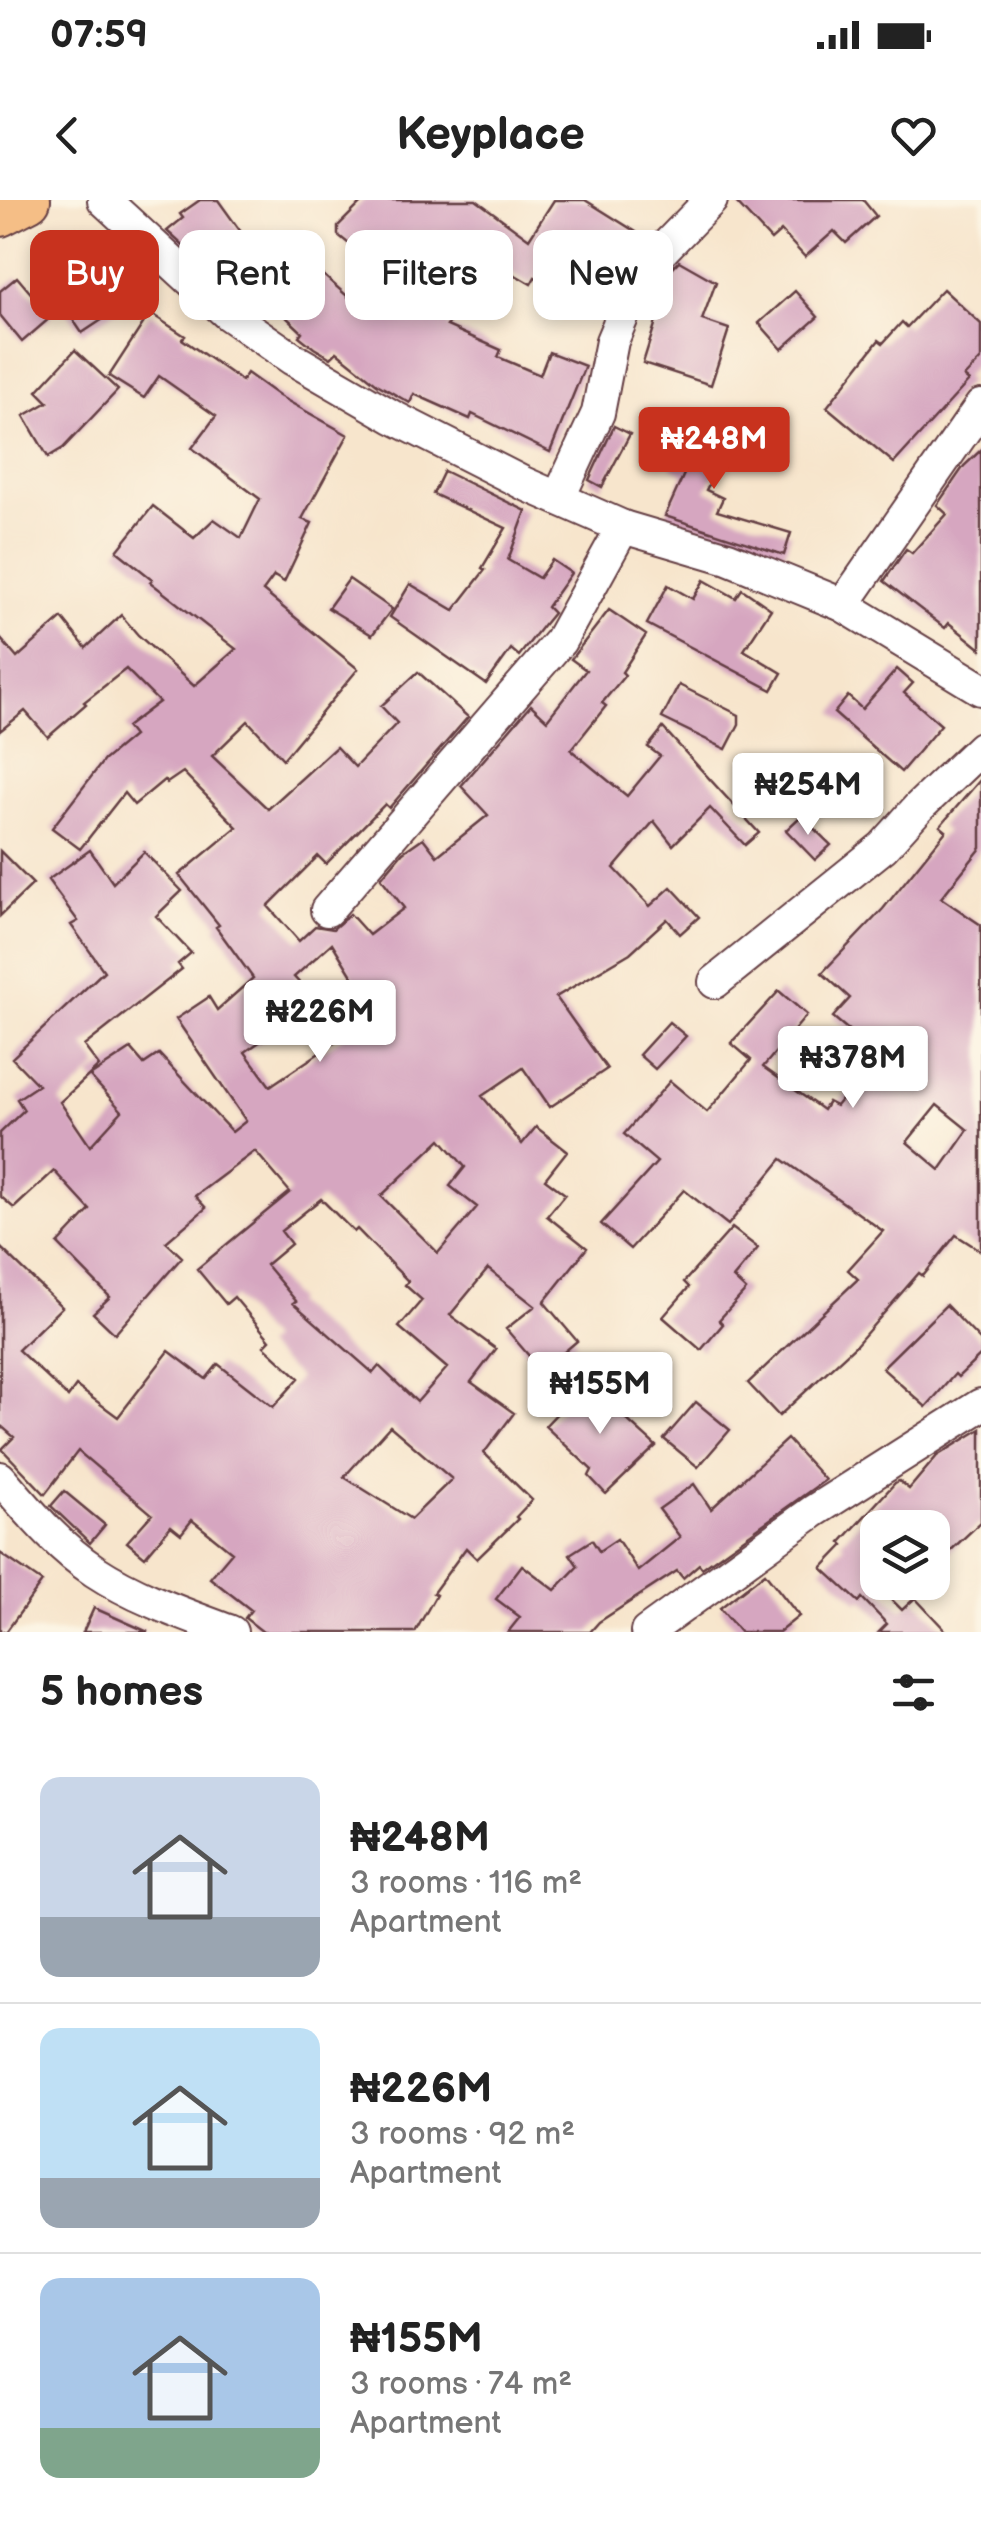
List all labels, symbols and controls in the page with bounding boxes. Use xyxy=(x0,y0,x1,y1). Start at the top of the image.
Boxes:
text: 07:59 xyxy=(50,13,148,58)
icon: back xyxy=(40,108,95,163)
text: Keyplace xyxy=(396,108,585,163)
icon: heart xyxy=(886,108,941,163)
chip: Buy xyxy=(30,230,159,320)
chip: Rent xyxy=(179,230,325,320)
chip: Filters xyxy=(345,230,513,320)
chip: New xyxy=(533,230,673,320)
pin: ₦248M xyxy=(644,407,784,492)
text: ₦248M xyxy=(661,420,767,459)
pin: ₦254M xyxy=(738,753,878,838)
text: ₦254M xyxy=(754,766,862,805)
pin: ₦226M xyxy=(250,980,390,1065)
text: ₦226M xyxy=(266,993,374,1032)
pin: ₦378M xyxy=(783,1026,923,1111)
text: ₦378M xyxy=(800,1039,906,1078)
pin: ₦155M xyxy=(530,1352,670,1437)
text: ₦155M xyxy=(549,1365,651,1404)
map controls xyxy=(860,1510,950,1600)
button: layers xyxy=(860,1510,950,1600)
icon: filters xyxy=(886,1665,941,1720)
text: 5 homes xyxy=(40,1667,203,1718)
text: ₦248M xyxy=(350,1813,490,1864)
icon: home xyxy=(120,1817,240,1937)
text: 3 rooms · 116 m² xyxy=(350,1864,582,1903)
text: Apartment xyxy=(350,1903,501,1942)
text: ₦226M xyxy=(350,2064,492,2115)
icon: home xyxy=(120,2068,240,2188)
text: 3 rooms · 92 m² xyxy=(350,2115,575,2154)
text: Apartment xyxy=(350,2154,501,2193)
text: ₦155M xyxy=(350,2314,483,2365)
icon: home xyxy=(120,2318,240,2438)
text: 3 rooms · 74 m² xyxy=(350,2365,572,2404)
text: Apartment xyxy=(350,2404,501,2443)

